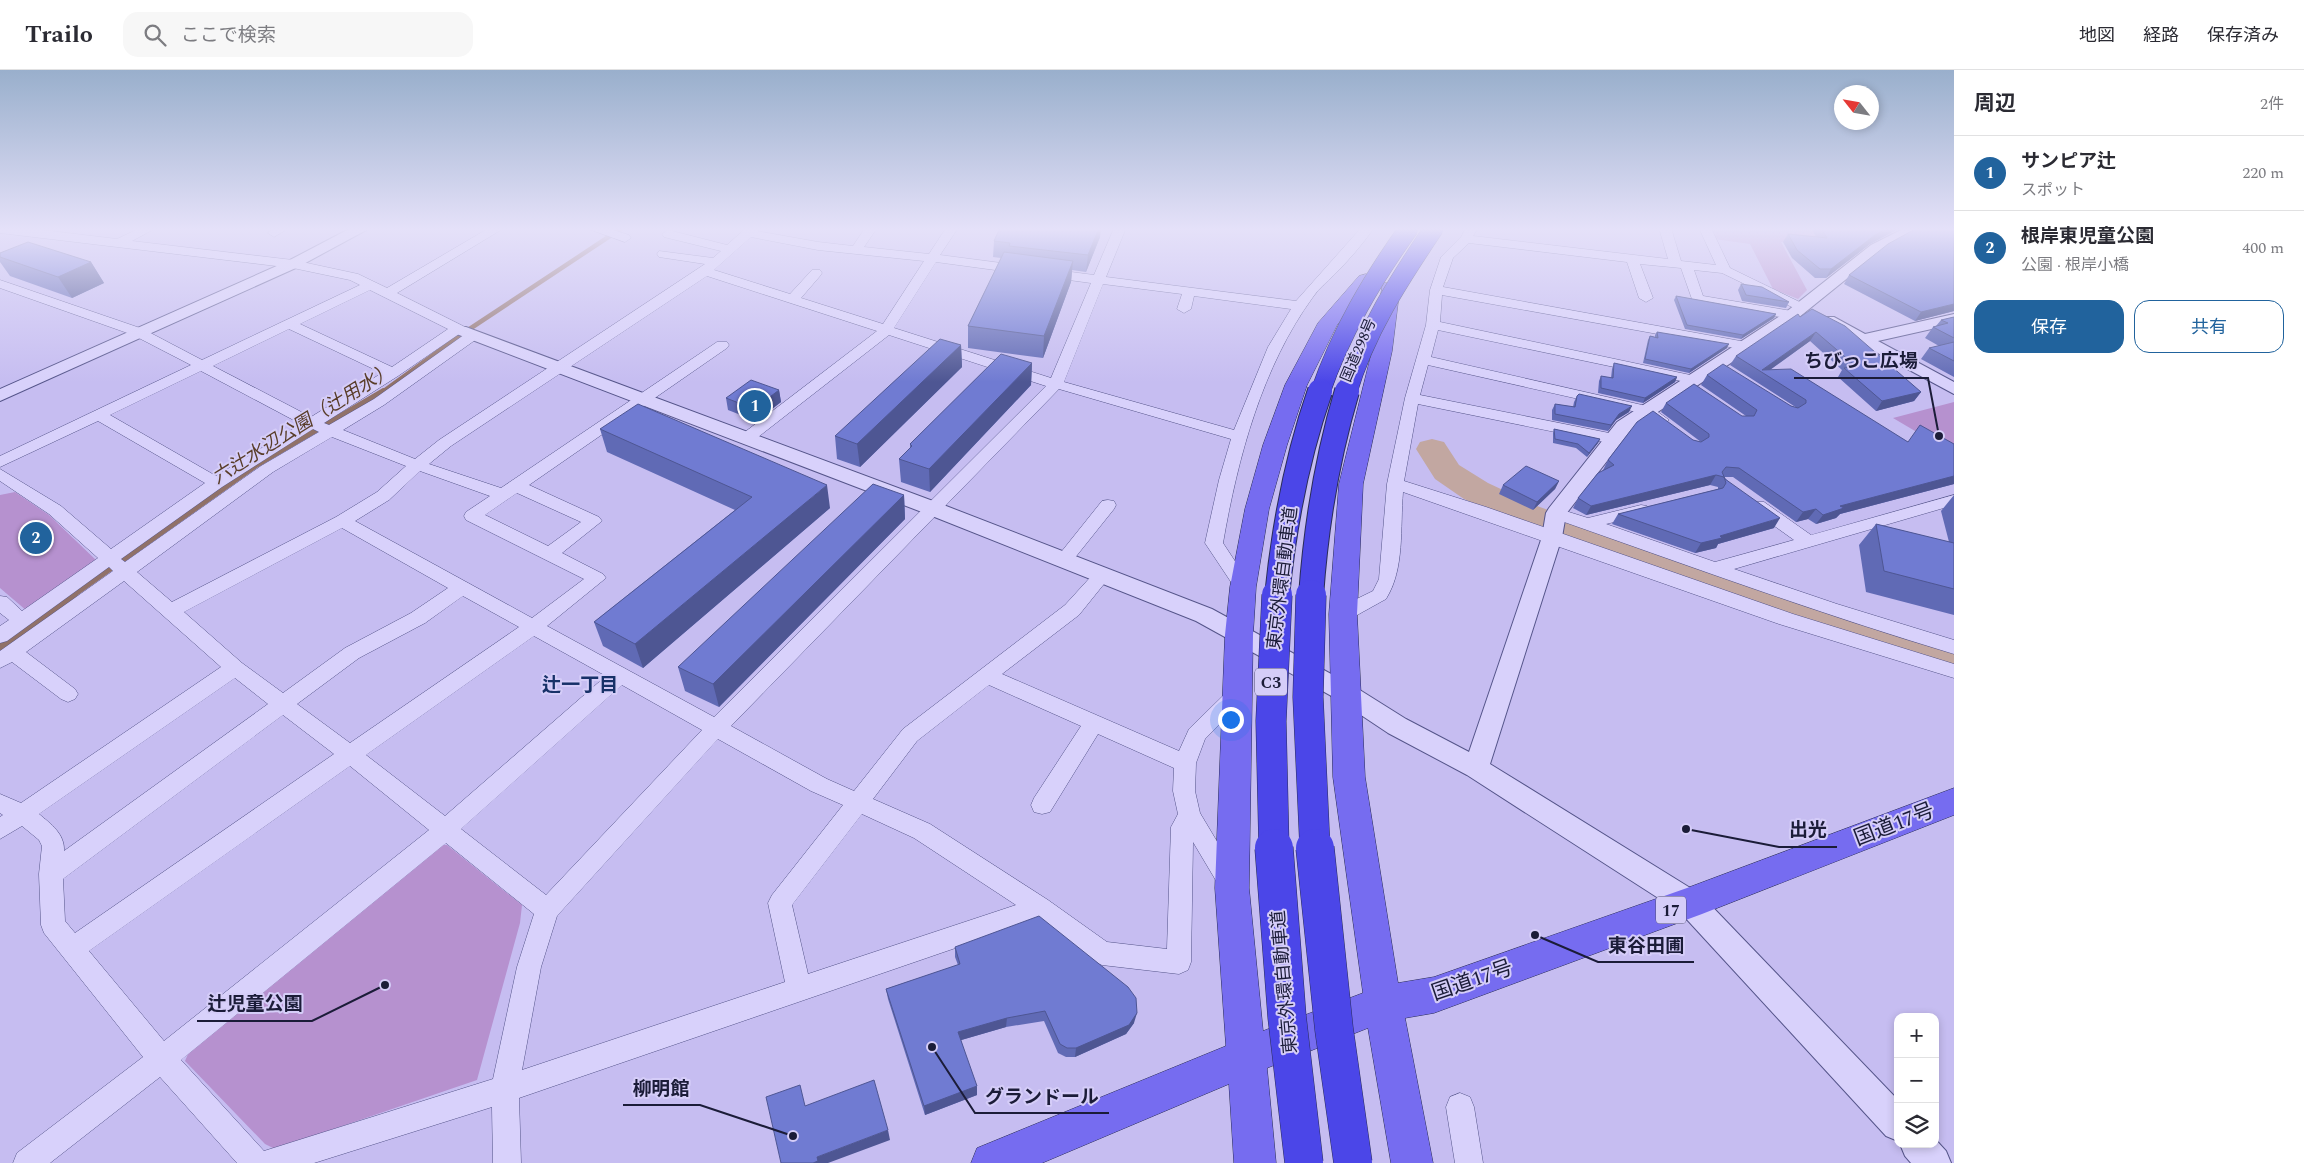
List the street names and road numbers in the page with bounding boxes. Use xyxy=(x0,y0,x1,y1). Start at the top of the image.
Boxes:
street label: 国道298号 xyxy=(1335,315,1382,386)
street label: 東京外環自動車道 xyxy=(1260,505,1305,651)
road number: C3 xyxy=(1255,668,1287,696)
street label: 国道17号 xyxy=(1849,795,1939,855)
road number: 17 xyxy=(1656,896,1686,924)
street label: 東京外環自動車道 xyxy=(1265,909,1304,1055)
street label: 国道17号 xyxy=(1427,952,1517,1010)

